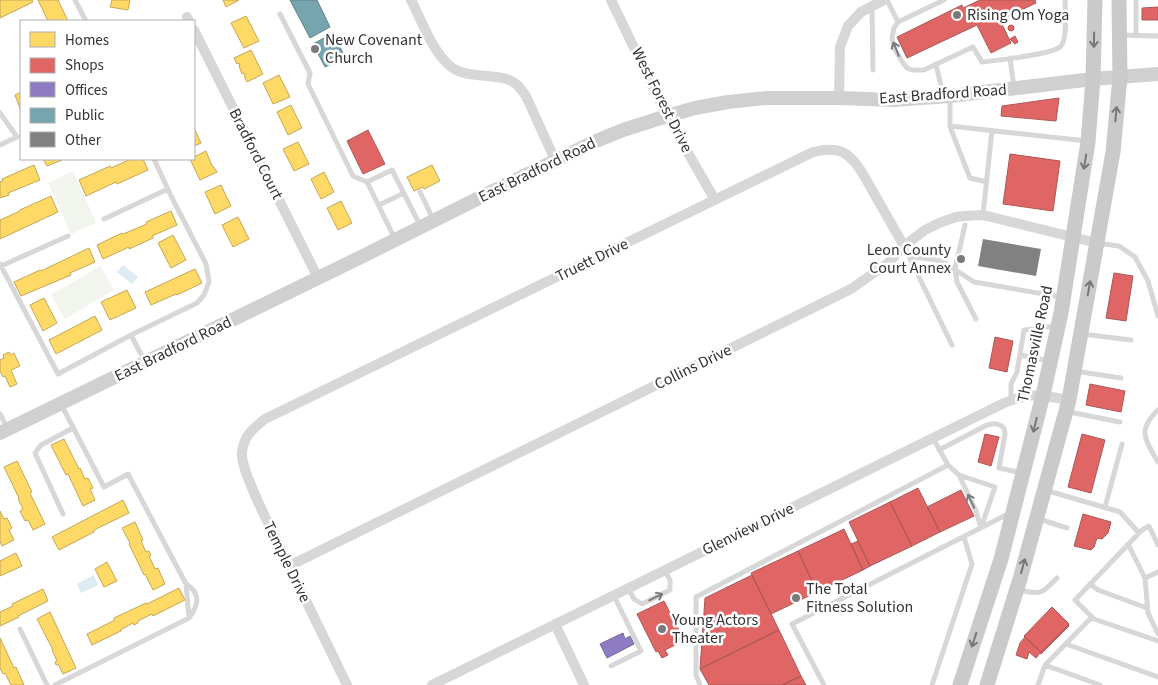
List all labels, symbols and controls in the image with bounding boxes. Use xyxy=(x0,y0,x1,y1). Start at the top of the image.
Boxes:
place label: Rising Om Yoga xyxy=(967,4,1069,26)
marker: Rising Om Yoga xyxy=(951,9,963,21)
legend xyxy=(20,20,195,160)
place label: New Covenant Church xyxy=(325,29,423,69)
text: Homes xyxy=(65,30,109,51)
one-way arrow xyxy=(1089,31,1099,47)
one-way arrow xyxy=(890,42,900,57)
marker: New Covenant Church xyxy=(309,43,321,55)
street label: West Forest Drive xyxy=(626,44,698,156)
text: Shops xyxy=(65,55,104,76)
street label: East Bradford Road xyxy=(878,79,1008,109)
text: Offices xyxy=(65,80,108,101)
text: Public xyxy=(65,105,104,126)
street label: Bradford Court xyxy=(224,105,289,204)
one-way arrow xyxy=(1112,106,1121,122)
text: Other xyxy=(65,130,102,151)
street label: East Bradford Road xyxy=(475,132,599,208)
one-way arrow xyxy=(1080,154,1090,170)
street label: Truett Drive xyxy=(552,233,632,287)
place label: Leon County Court Annex xyxy=(867,239,952,279)
marker: Leon County Court Annex xyxy=(955,253,967,265)
one-way arrow xyxy=(1084,280,1094,296)
street label: Thomasville Road xyxy=(1012,283,1058,405)
street label: East Bradford Road xyxy=(111,311,235,387)
street label: Collins Drive xyxy=(651,339,735,395)
one-way arrow xyxy=(1030,417,1039,433)
one-way arrow xyxy=(966,494,975,509)
street label: Glenview Drive xyxy=(698,497,798,561)
street label: Temple Drive xyxy=(258,518,316,606)
one-way arrow xyxy=(1019,559,1028,575)
place label: The Total Fitness Solution xyxy=(806,578,913,618)
one-way arrow xyxy=(648,592,663,601)
marker: The Total Fitness Solution xyxy=(790,592,802,604)
place label: Young Actors Theater xyxy=(671,609,759,649)
marker: Young Actors Theater xyxy=(656,623,668,635)
one-way arrow xyxy=(969,632,979,648)

